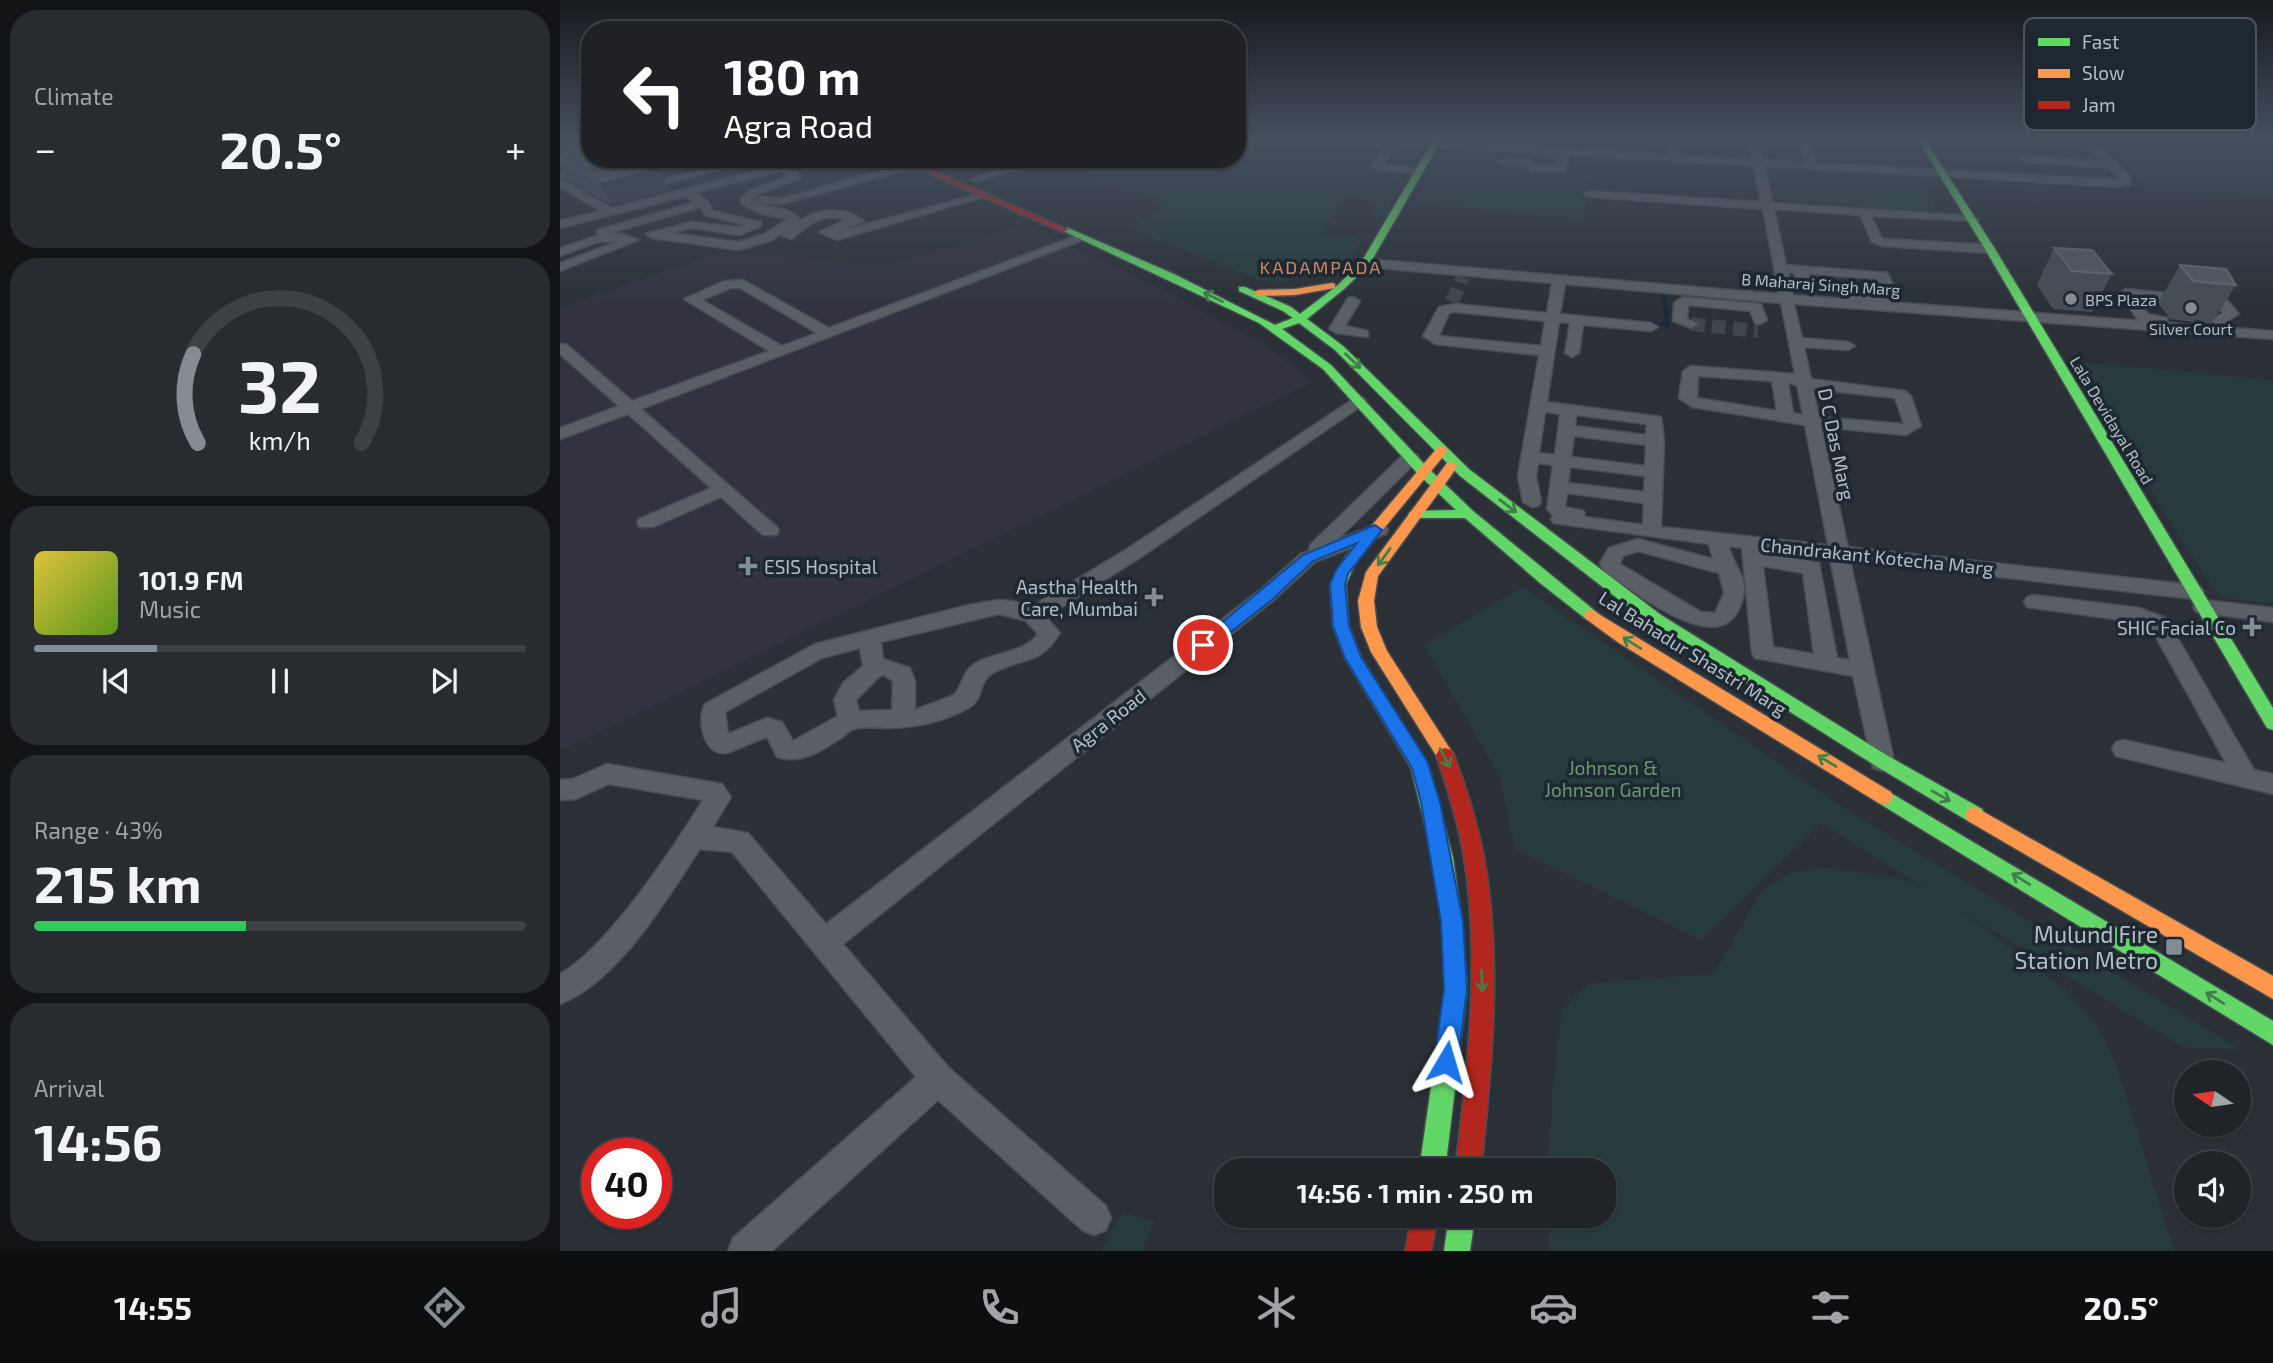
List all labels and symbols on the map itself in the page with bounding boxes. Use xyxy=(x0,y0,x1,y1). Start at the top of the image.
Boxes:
legend xyxy=(2024,18,2256,130)
text: Fast xyxy=(2082,30,2119,53)
text: Slow xyxy=(2082,61,2125,84)
text: Jam xyxy=(2082,93,2116,116)
district label: KADAMPADA xyxy=(1260,256,1382,278)
street label: B Maharaj Singh Marg xyxy=(1741,269,1901,300)
one-way arrow xyxy=(1203,289,1224,303)
place label: BPS Plaza xyxy=(2085,290,2157,309)
marker: BPS Plaza xyxy=(2063,291,2079,307)
marker: Silver Court xyxy=(2183,300,2199,316)
place label: Silver Court xyxy=(2149,319,2233,338)
one-way arrow xyxy=(1345,353,1362,370)
street label: Lala Devidayal Road xyxy=(2066,353,2158,487)
street label: D C Das Marg xyxy=(1814,386,1860,503)
one-way arrow xyxy=(1498,498,1517,513)
street label: Chandrakant Kotecha Marg xyxy=(1759,532,1995,580)
one-way arrow xyxy=(1377,547,1391,566)
place label: ESIS Hospital xyxy=(764,555,878,578)
marker: ESIS Hospital xyxy=(738,556,758,576)
place label: Aastha Health Care, Mumbai xyxy=(1016,575,1138,620)
street label: Lal Bahadur Shastri Marg xyxy=(1595,586,1792,721)
marker: Aastha Health Care, Mumbai xyxy=(1144,587,1164,607)
pin xyxy=(1173,615,1233,675)
place label: SHIC Facial Co xyxy=(2117,616,2236,639)
marker: SHIC Facial Co xyxy=(2242,617,2262,637)
one-way arrow xyxy=(1623,636,1642,651)
street label: Agra Road xyxy=(1066,684,1150,756)
one-way arrow xyxy=(1439,747,1452,768)
one-way arrow xyxy=(1817,753,1837,767)
park label: Johnson & Johnson Garden xyxy=(1545,756,1681,801)
one-way arrow xyxy=(1931,789,1951,803)
one-way arrow xyxy=(2012,872,2031,887)
place label: Mulund Fire Station Metro xyxy=(2015,920,2158,974)
marker: Mulund Fire Station Metro xyxy=(2164,937,2184,957)
one-way arrow xyxy=(1475,970,1488,993)
one-way arrow xyxy=(2205,991,2225,1005)
position arrow xyxy=(1409,1025,1483,1099)
north arrow xyxy=(2174,1060,2250,1138)
speed limit sign: 40 xyxy=(581,1138,672,1229)

